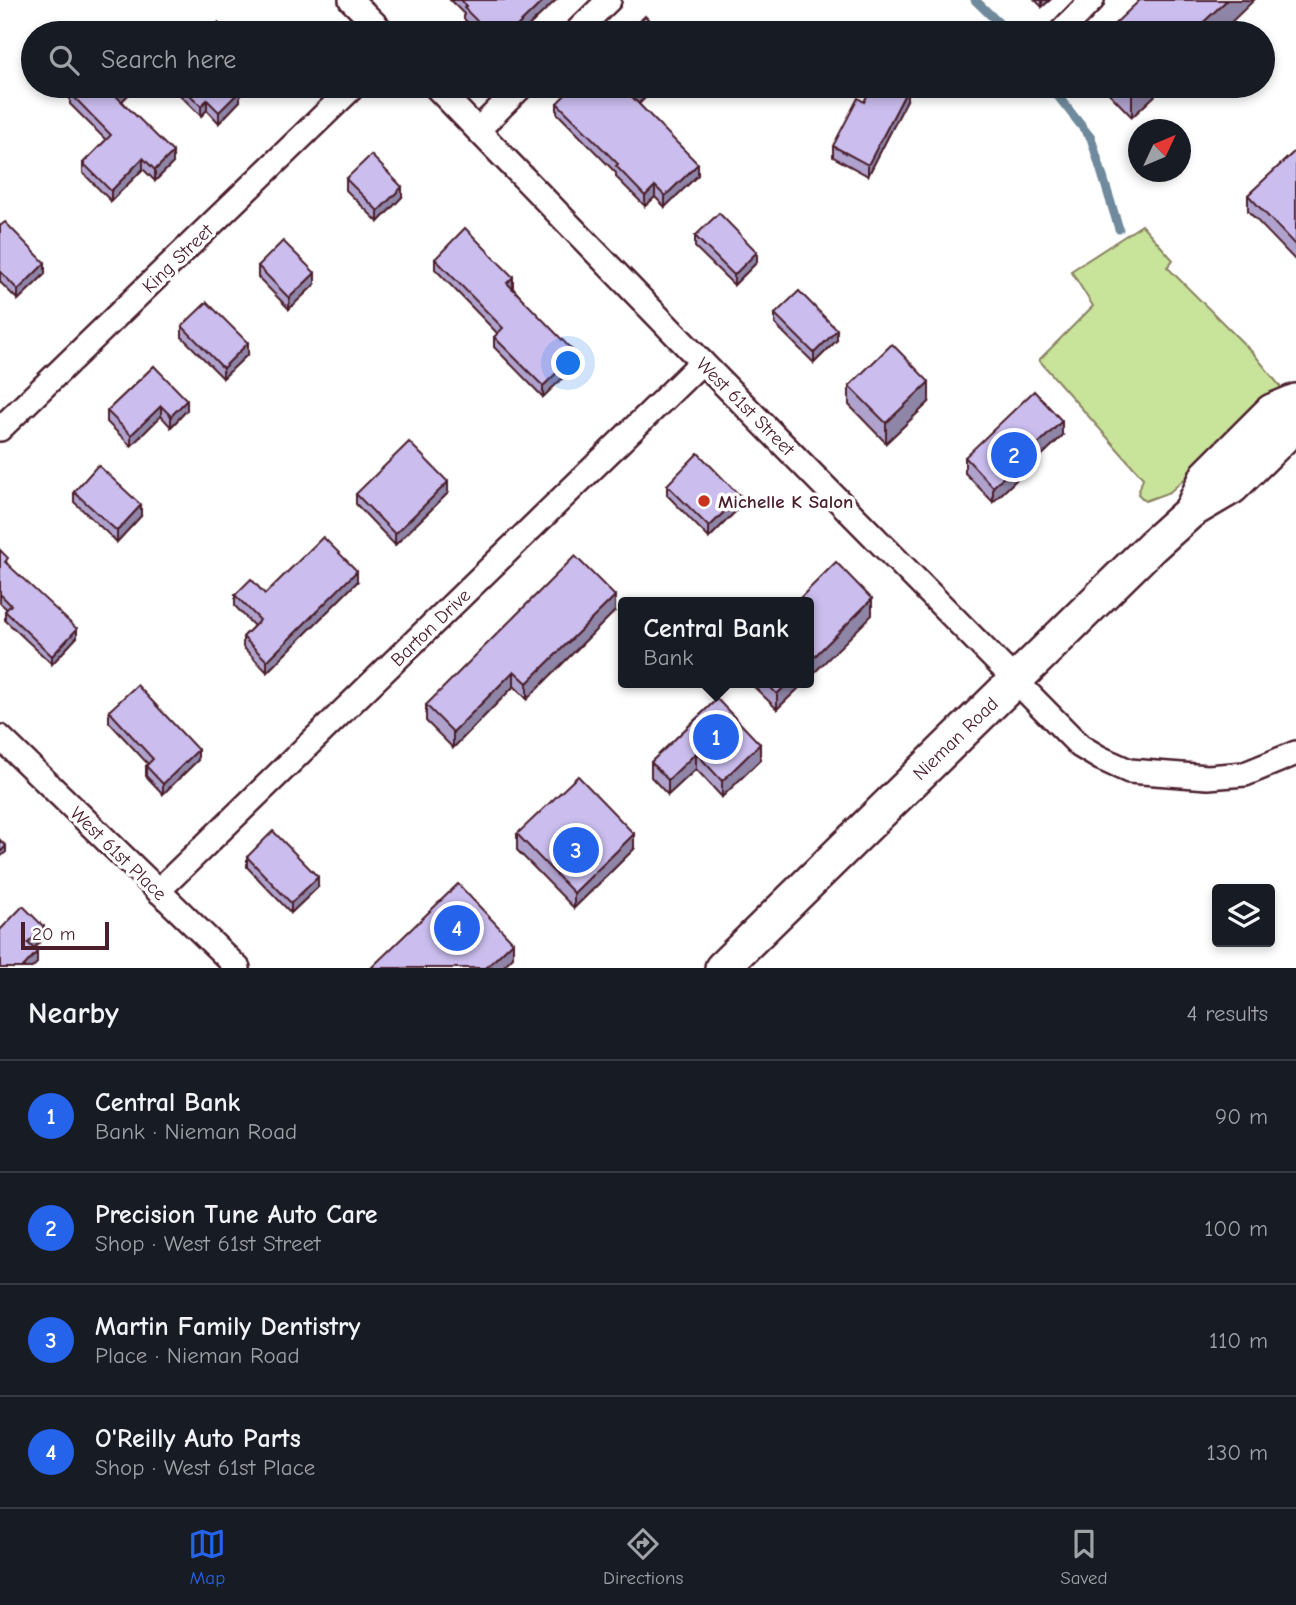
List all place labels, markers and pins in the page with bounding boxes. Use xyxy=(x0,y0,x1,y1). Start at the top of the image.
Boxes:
pin: 2 xyxy=(991,429,1037,481)
place label: Michelle K Salon xyxy=(718,491,853,513)
marker: Michelle K Salon xyxy=(696,493,712,509)
pin: 1 xyxy=(693,711,739,763)
pin: 3 xyxy=(553,824,599,876)
pin: 4 xyxy=(434,902,480,954)

